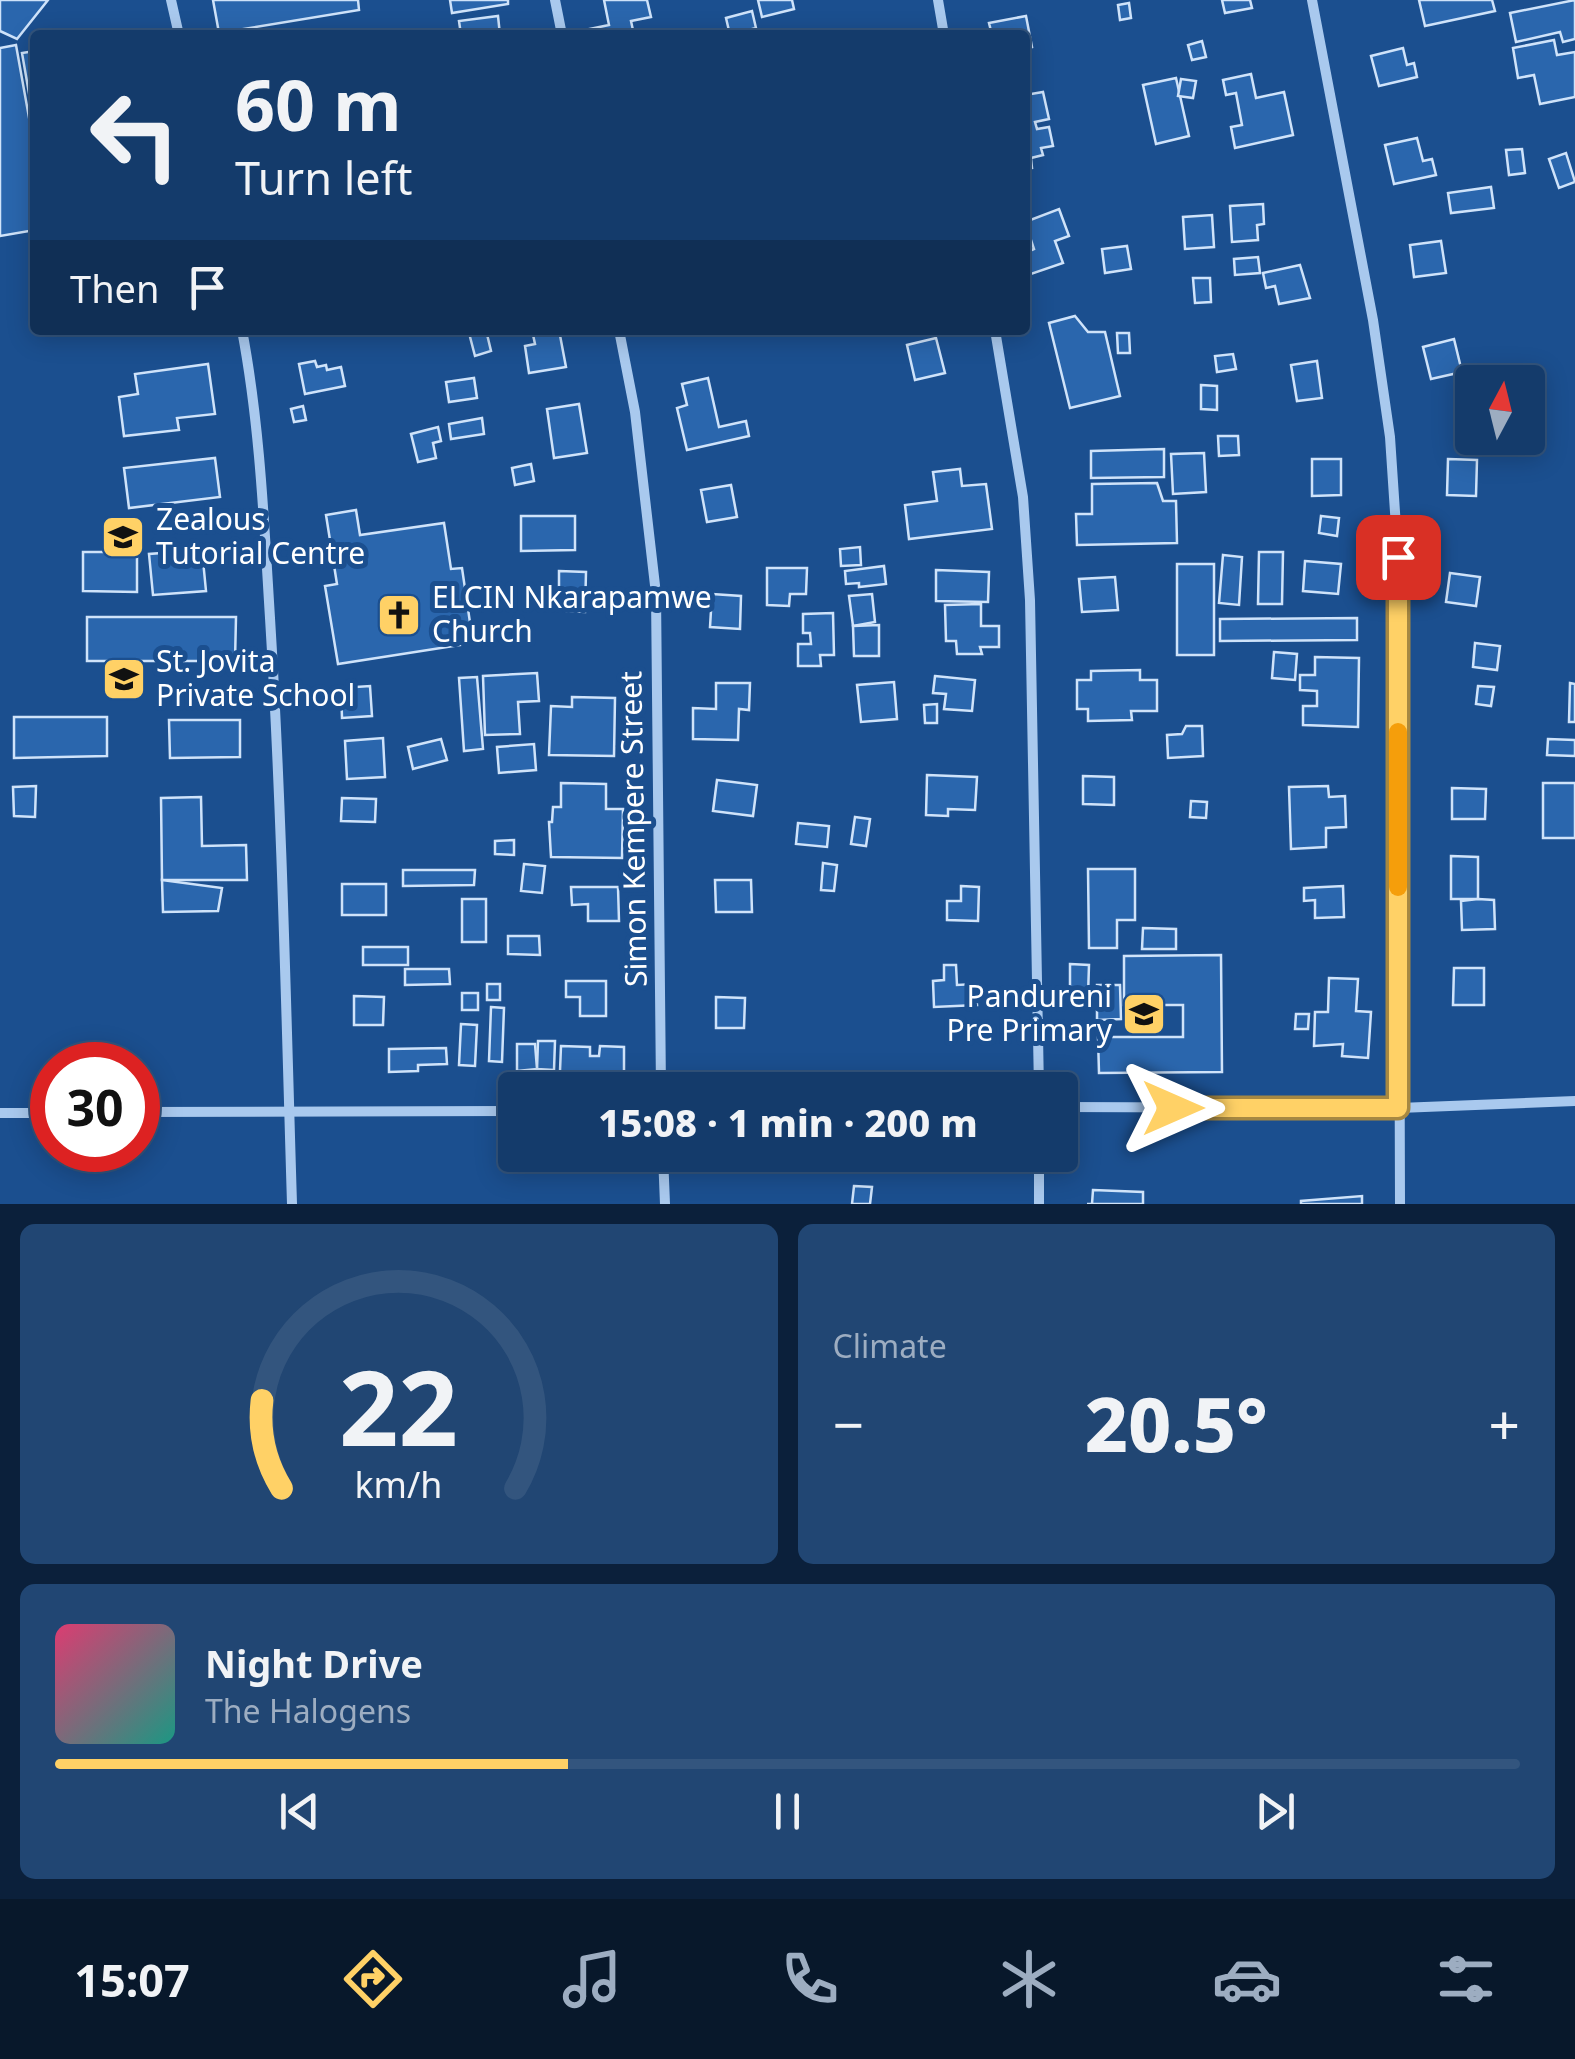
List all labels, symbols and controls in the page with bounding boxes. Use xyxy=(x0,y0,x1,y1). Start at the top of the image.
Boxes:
text: 60 m xyxy=(235,56,402,152)
icon: left xyxy=(70,70,200,200)
text: Turn left xyxy=(235,147,412,208)
icon: arrive xyxy=(180,260,235,315)
text: Then xyxy=(70,262,160,314)
north arrow xyxy=(1455,365,1545,455)
map controls xyxy=(1455,365,1545,455)
place label: Zealous Tutorial Centre xyxy=(156,498,365,573)
school or university icon: Zealous Tutorial Centre xyxy=(100,514,146,560)
pin xyxy=(1356,515,1441,600)
icon: arrive xyxy=(1371,530,1426,585)
place label: ELCIN Nkarapamwe Church xyxy=(432,576,712,651)
church icon: ELCIN Nkarapamwe Church xyxy=(376,592,422,638)
place label: St. Jovita Private School xyxy=(156,640,355,715)
school or university icon: St. Jovita Private School xyxy=(101,656,147,702)
street label: Simon Kempere Street xyxy=(609,671,656,987)
place label: Pandureni Pre Primary xyxy=(946,975,1113,1050)
school or university icon: Pandureni Pre Primary xyxy=(1121,991,1167,1037)
speed limit sign: 30 xyxy=(30,1042,160,1172)
position arrow xyxy=(1121,1056,1225,1160)
text: 15:08 · 1 min · 200 m xyxy=(598,1096,978,1148)
text: Climate xyxy=(833,1324,947,1367)
text: 22 xyxy=(339,1335,458,1476)
text: 20.5° xyxy=(1085,1372,1268,1474)
text: − xyxy=(833,1386,864,1461)
text: + xyxy=(1489,1386,1520,1461)
text: km/h xyxy=(355,1460,443,1508)
text: Night Drive xyxy=(205,1637,423,1689)
text: The Halogens xyxy=(205,1689,411,1732)
icon: previous xyxy=(272,1784,327,1839)
icon: pause xyxy=(760,1784,815,1839)
icon: next xyxy=(1248,1784,1303,1839)
icon: directions xyxy=(338,1944,408,2014)
icon: music xyxy=(557,1944,627,2014)
icon: phone xyxy=(775,1944,845,2014)
icon: climate xyxy=(994,1944,1064,2014)
icon: car xyxy=(1212,1944,1282,2014)
icon: filters xyxy=(1431,1944,1501,2014)
text: 15:07 xyxy=(74,1949,190,2010)

